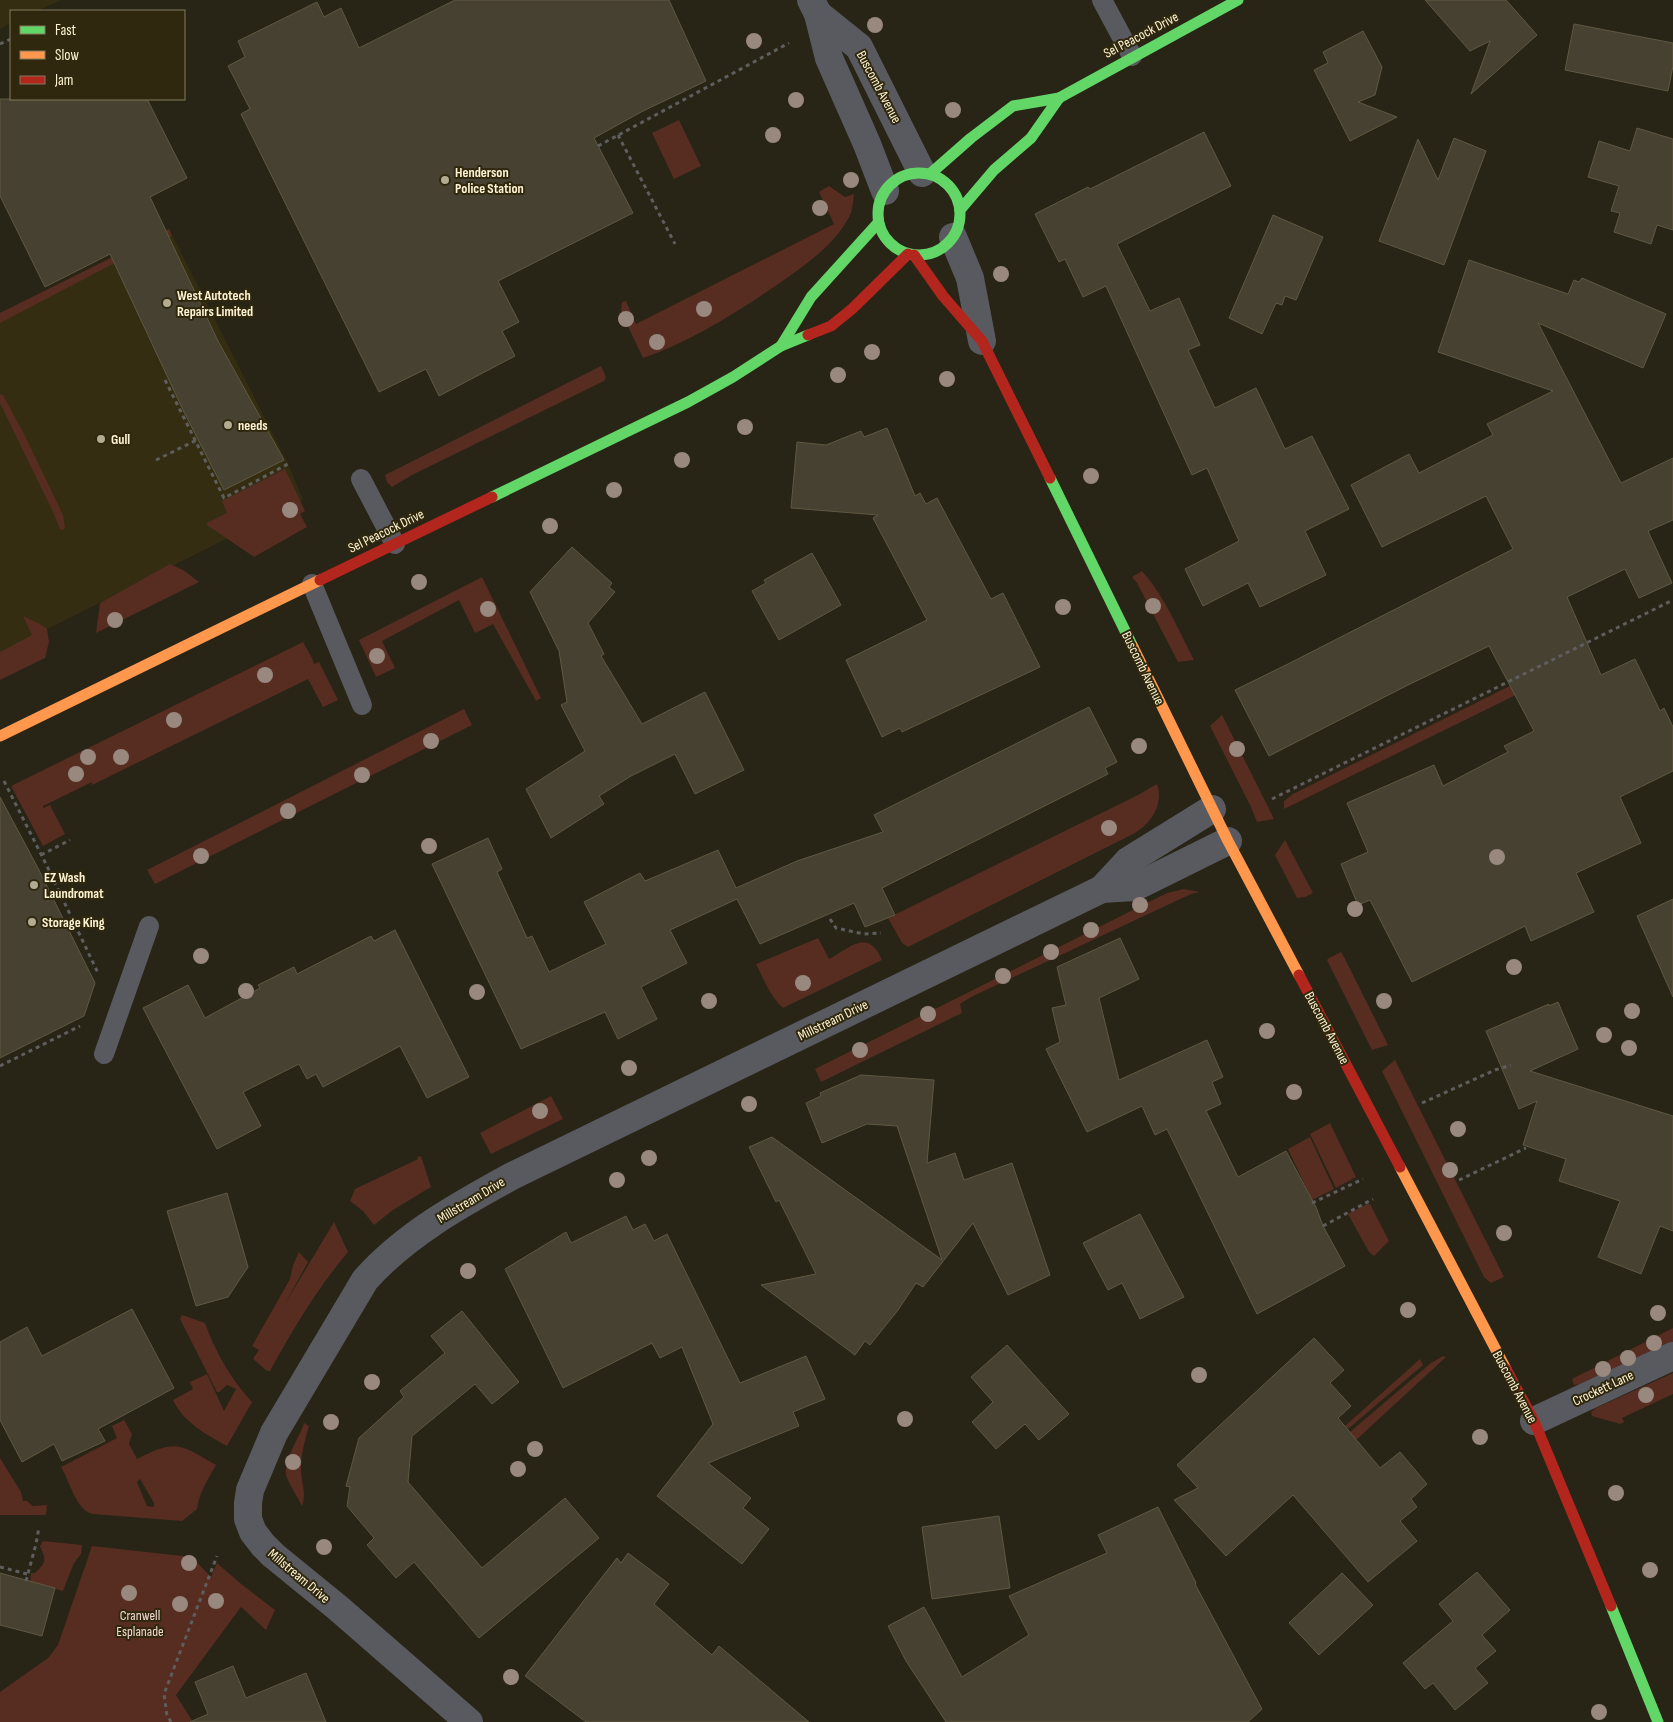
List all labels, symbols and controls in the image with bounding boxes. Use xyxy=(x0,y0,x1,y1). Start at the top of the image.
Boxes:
street label: Sel Peacock Drive xyxy=(1101,8,1181,62)
legend xyxy=(10,10,185,100)
text: Fast xyxy=(55,21,77,40)
text: Slow xyxy=(55,46,79,65)
street label: Buscomb Avenue xyxy=(853,48,905,126)
text: Jam xyxy=(54,71,73,90)
place label: Henderson Police Station xyxy=(455,164,524,197)
marker: Henderson Police Station xyxy=(439,174,451,186)
place label: West Autotech Repairs Limited xyxy=(177,287,253,320)
marker: West Autotech Repairs Limited xyxy=(161,297,173,309)
place label: needs xyxy=(238,417,268,434)
marker: needs xyxy=(222,419,234,431)
place label: Gull xyxy=(111,431,130,448)
marker: Gull xyxy=(95,433,107,445)
street label: Sel Peacock Drive xyxy=(345,505,427,557)
street label: Buscomb Avenue xyxy=(1118,628,1168,708)
place label: EZ Wash Laundromat xyxy=(44,869,104,902)
marker: EZ Wash Laundromat xyxy=(28,879,40,891)
place label: Storage King xyxy=(42,914,105,931)
marker: Storage King xyxy=(26,916,38,928)
street label: Buscomb Avenue xyxy=(1301,989,1353,1067)
street label: Millstream Drive xyxy=(795,996,871,1044)
street label: Millstream Drive xyxy=(434,1173,508,1227)
street label: Buscomb Avenue xyxy=(1489,1348,1541,1426)
street label: Crockett Lane xyxy=(1570,1366,1636,1410)
street label: Millstream Drive xyxy=(264,1545,334,1607)
park label: Cranwell Esplanade xyxy=(116,1607,164,1640)

